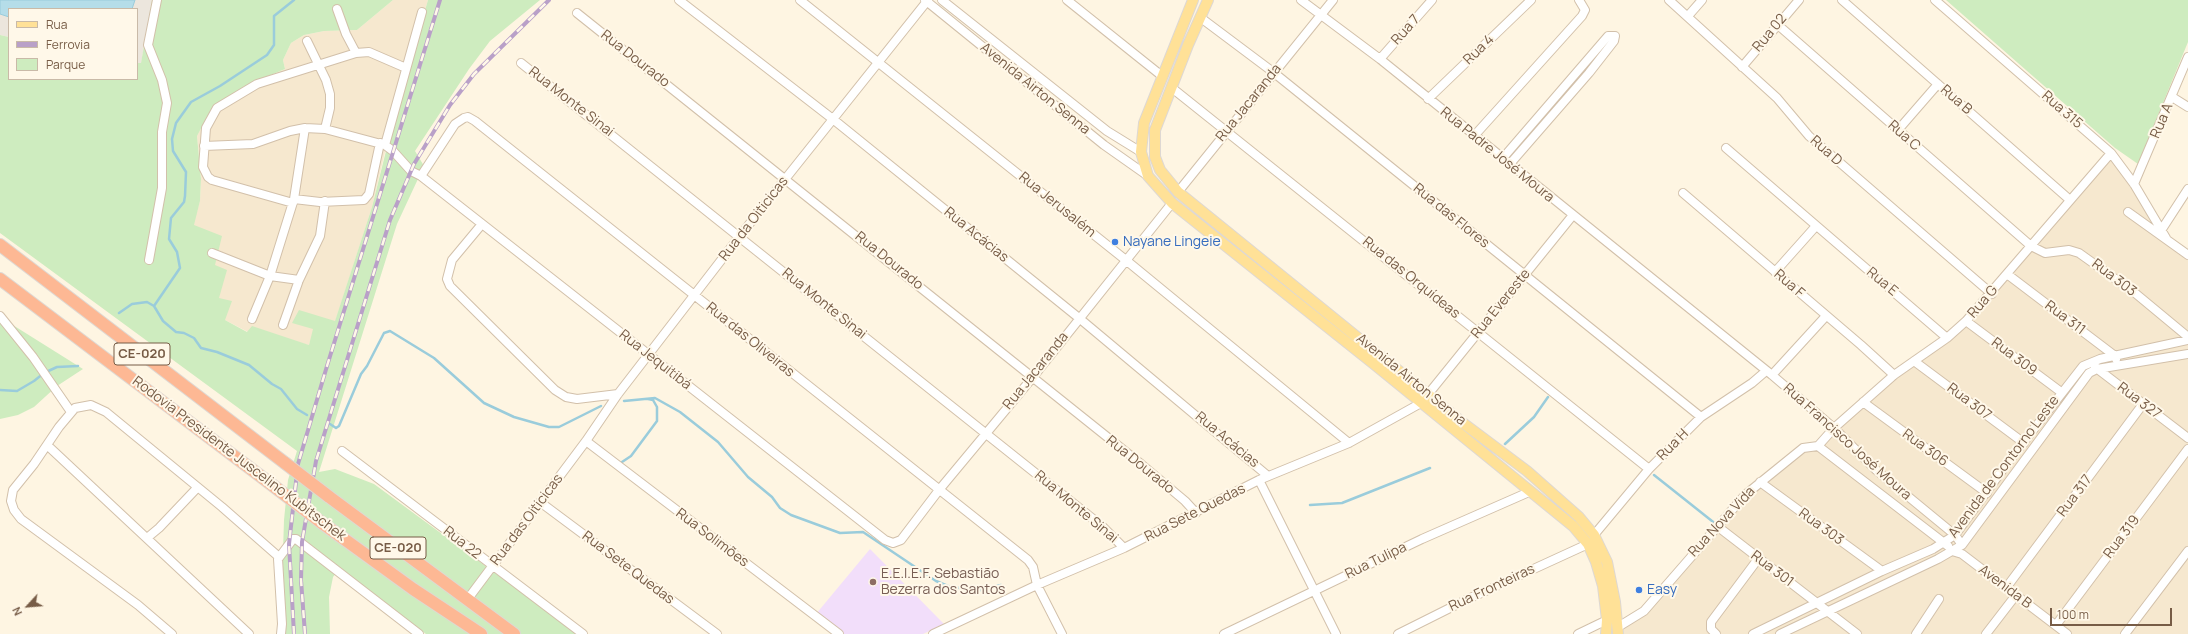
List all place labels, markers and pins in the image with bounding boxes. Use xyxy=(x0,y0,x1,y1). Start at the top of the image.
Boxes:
place label: Nayane Lingeie xyxy=(1123,234,1221,250)
marker: Nayane Lingeie xyxy=(1110,237,1120,247)
place label: E.E.I.E.F. Sebastião Bezerra dos Santos xyxy=(881,566,1005,598)
marker: E.E.I.E.F. Sebastião Bezerra dos Santos xyxy=(868,577,878,587)
place label: Easy xyxy=(1647,582,1677,598)
marker: Easy xyxy=(1634,585,1644,595)

